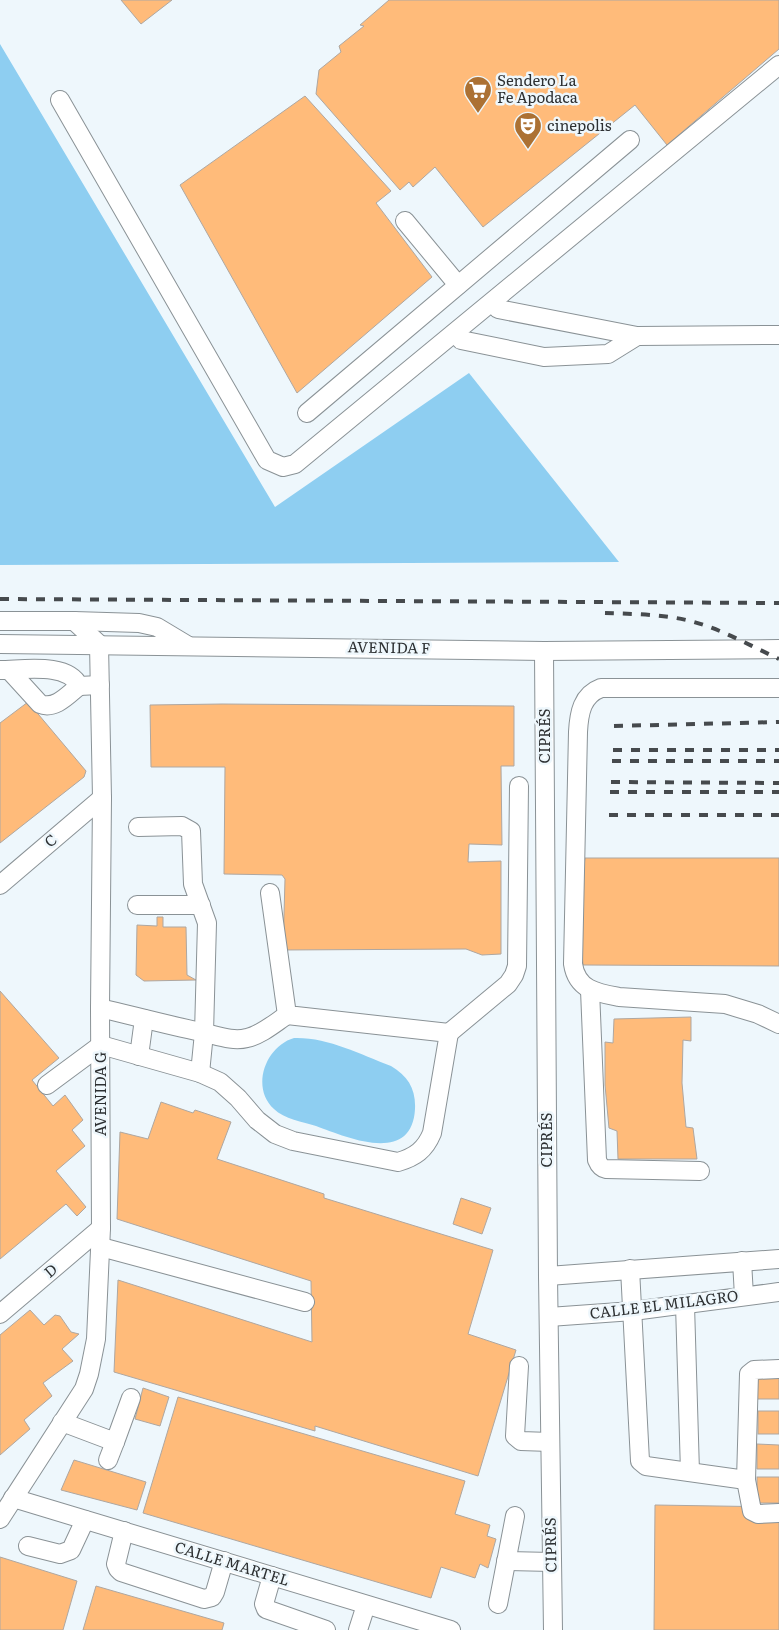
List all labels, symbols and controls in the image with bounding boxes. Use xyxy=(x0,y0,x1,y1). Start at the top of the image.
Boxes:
place label: Sendero La Fe Apodaca xyxy=(497,68,579,108)
supermarket icon: Sendero La Fe Apodaca xyxy=(463,75,493,114)
theatre icon: cinepolis xyxy=(513,111,543,150)
place label: cinepolis xyxy=(547,113,612,136)
street label: AVENIDA F xyxy=(348,634,431,659)
street label: CIPRÉS xyxy=(532,708,555,764)
street label: C xyxy=(39,828,62,852)
street label: AVENIDA G xyxy=(88,1052,111,1136)
street label: CIPRÉS xyxy=(534,1112,557,1168)
street label: D xyxy=(38,1257,62,1282)
street label: CALLE EL MILAGRO xyxy=(588,1283,739,1324)
street label: CIPRÉS xyxy=(538,1517,561,1573)
street label: CALLE MARTEL xyxy=(172,1534,293,1591)

